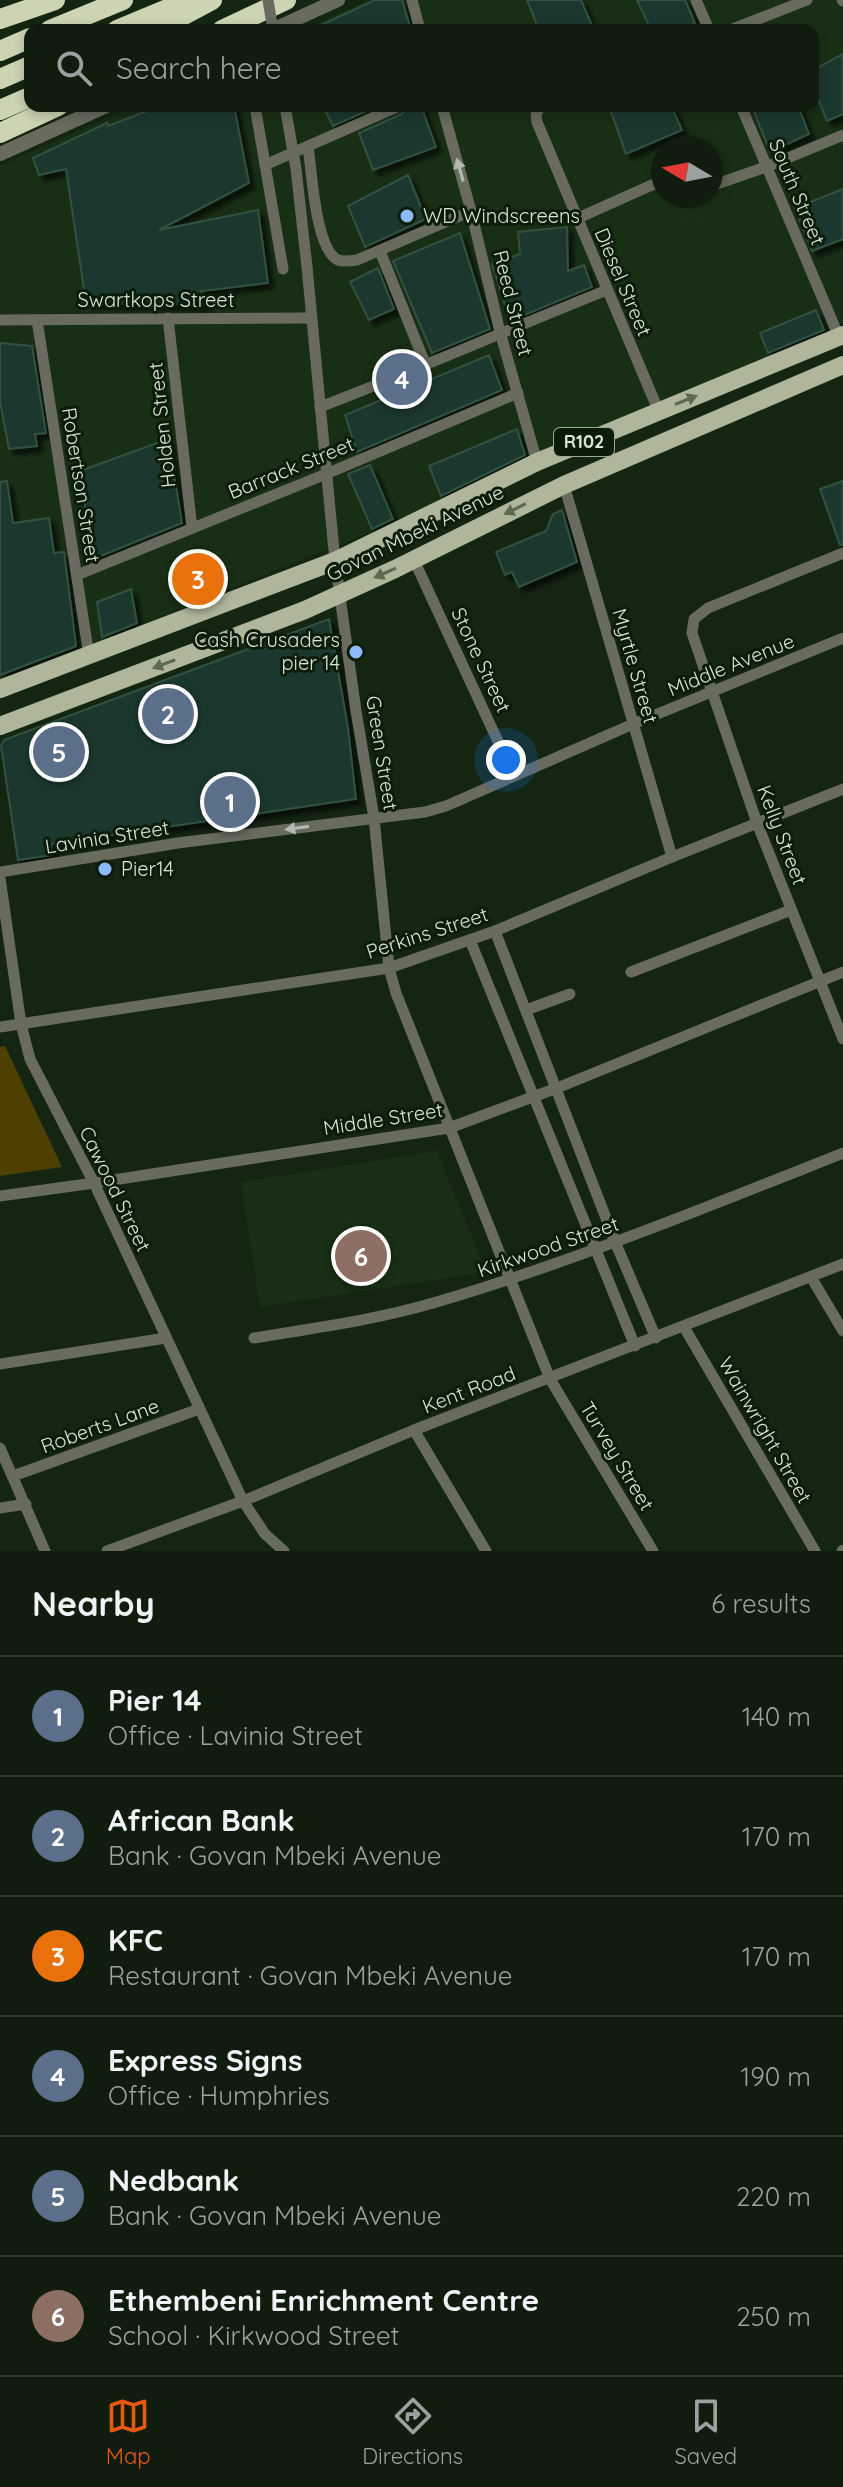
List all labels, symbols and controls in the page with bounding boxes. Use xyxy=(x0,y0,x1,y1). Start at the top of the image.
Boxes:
search box xyxy=(24,24,819,112)
icon: search xyxy=(52,46,96,90)
text: Search here xyxy=(116,49,282,87)
street label: South Street xyxy=(764,135,831,249)
north arrow xyxy=(651,136,723,208)
one-way arrow xyxy=(453,158,466,182)
place label: WD Windscreens xyxy=(423,203,580,228)
marker: WD Windscreens xyxy=(398,207,416,225)
street label: Diesel Street xyxy=(589,224,658,340)
street label: Reed Street xyxy=(488,247,539,359)
street label: Swartkops Street xyxy=(78,287,235,312)
pin: 4 xyxy=(376,349,428,409)
street label: Holden Street xyxy=(142,361,181,489)
one-way arrow xyxy=(674,393,698,406)
street label: Robertson Street xyxy=(57,406,106,565)
road number: R102 xyxy=(554,428,614,456)
street label: Barrack Street xyxy=(224,431,358,504)
street label: Govan Mbeki Avenue xyxy=(322,479,508,586)
one-way arrow xyxy=(504,502,527,516)
pin: 3 xyxy=(172,549,224,609)
one-way arrow xyxy=(373,567,397,580)
street label: Stone Street xyxy=(446,603,517,716)
street label: Myrtle Street xyxy=(607,606,664,726)
place label: Cash Crusaders pier 14 xyxy=(194,627,340,675)
street label: Middle Avenue xyxy=(664,628,798,701)
marker: Cash Crusaders pier 14 xyxy=(347,643,365,661)
one-way arrow xyxy=(152,658,176,671)
pin: 2 xyxy=(142,684,194,744)
street label: Green Street xyxy=(361,694,404,812)
pin: 5 xyxy=(33,722,85,782)
your location xyxy=(486,740,526,780)
pin: 1 xyxy=(204,772,256,832)
street label: Kelly Street xyxy=(752,781,813,888)
street label: Lavinia Street xyxy=(43,814,171,859)
one-way arrow xyxy=(284,822,309,835)
place label: Pier14 xyxy=(121,856,174,881)
marker: Pier14 xyxy=(96,860,114,878)
street label: Perkins Street xyxy=(363,901,491,964)
street label: Middle Street xyxy=(321,1097,445,1140)
street label: Cawood Street xyxy=(74,1122,157,1256)
street label: Kirkwood Street xyxy=(474,1211,622,1282)
pin: 6 xyxy=(335,1226,387,1286)
street label: Wainwright Street xyxy=(713,1352,818,1508)
street label: Kent Road xyxy=(419,1360,519,1419)
street label: Roberts Lane xyxy=(37,1393,162,1459)
street label: Turvey Street xyxy=(575,1397,660,1515)
text: Nearby xyxy=(32,1582,155,1625)
text: 6 results xyxy=(711,1587,811,1620)
text: Pier 14 xyxy=(108,1681,202,1719)
text: 1 xyxy=(53,1700,63,1733)
text: 140 m xyxy=(742,1700,811,1733)
text: Office · Lavinia Street xyxy=(108,1719,363,1752)
text: African Bank xyxy=(108,1801,295,1839)
text: 2 xyxy=(51,1820,65,1853)
text: 170 m xyxy=(742,1820,811,1853)
text: Bank · Govan Mbeki Avenue xyxy=(108,1839,442,1872)
text: KFC xyxy=(108,1921,163,1959)
text: 3 xyxy=(51,1940,65,1973)
text: 170 m xyxy=(742,1940,811,1973)
text: Restaurant · Govan Mbeki Avenue xyxy=(108,1959,513,1992)
text: Express Signs xyxy=(108,2041,302,2079)
text: 4 xyxy=(50,2060,66,2093)
text: 190 m xyxy=(741,2060,811,2093)
text: Office · Humphries xyxy=(108,2079,330,2112)
text: Nedbank xyxy=(108,2161,239,2199)
text: 5 xyxy=(51,2180,65,2213)
text: 220 m xyxy=(736,2180,811,2213)
text: Bank · Govan Mbeki Avenue xyxy=(108,2199,442,2232)
text: Ethembeni Enrichment Centre xyxy=(108,2281,539,2319)
text: 6 xyxy=(51,2300,65,2333)
text: 250 m xyxy=(736,2300,811,2333)
text: School · Kirkwood Street xyxy=(108,2319,399,2352)
tab: Map xyxy=(106,2394,151,2470)
tab: Directions xyxy=(362,2394,463,2470)
tab: Saved xyxy=(674,2394,737,2470)

